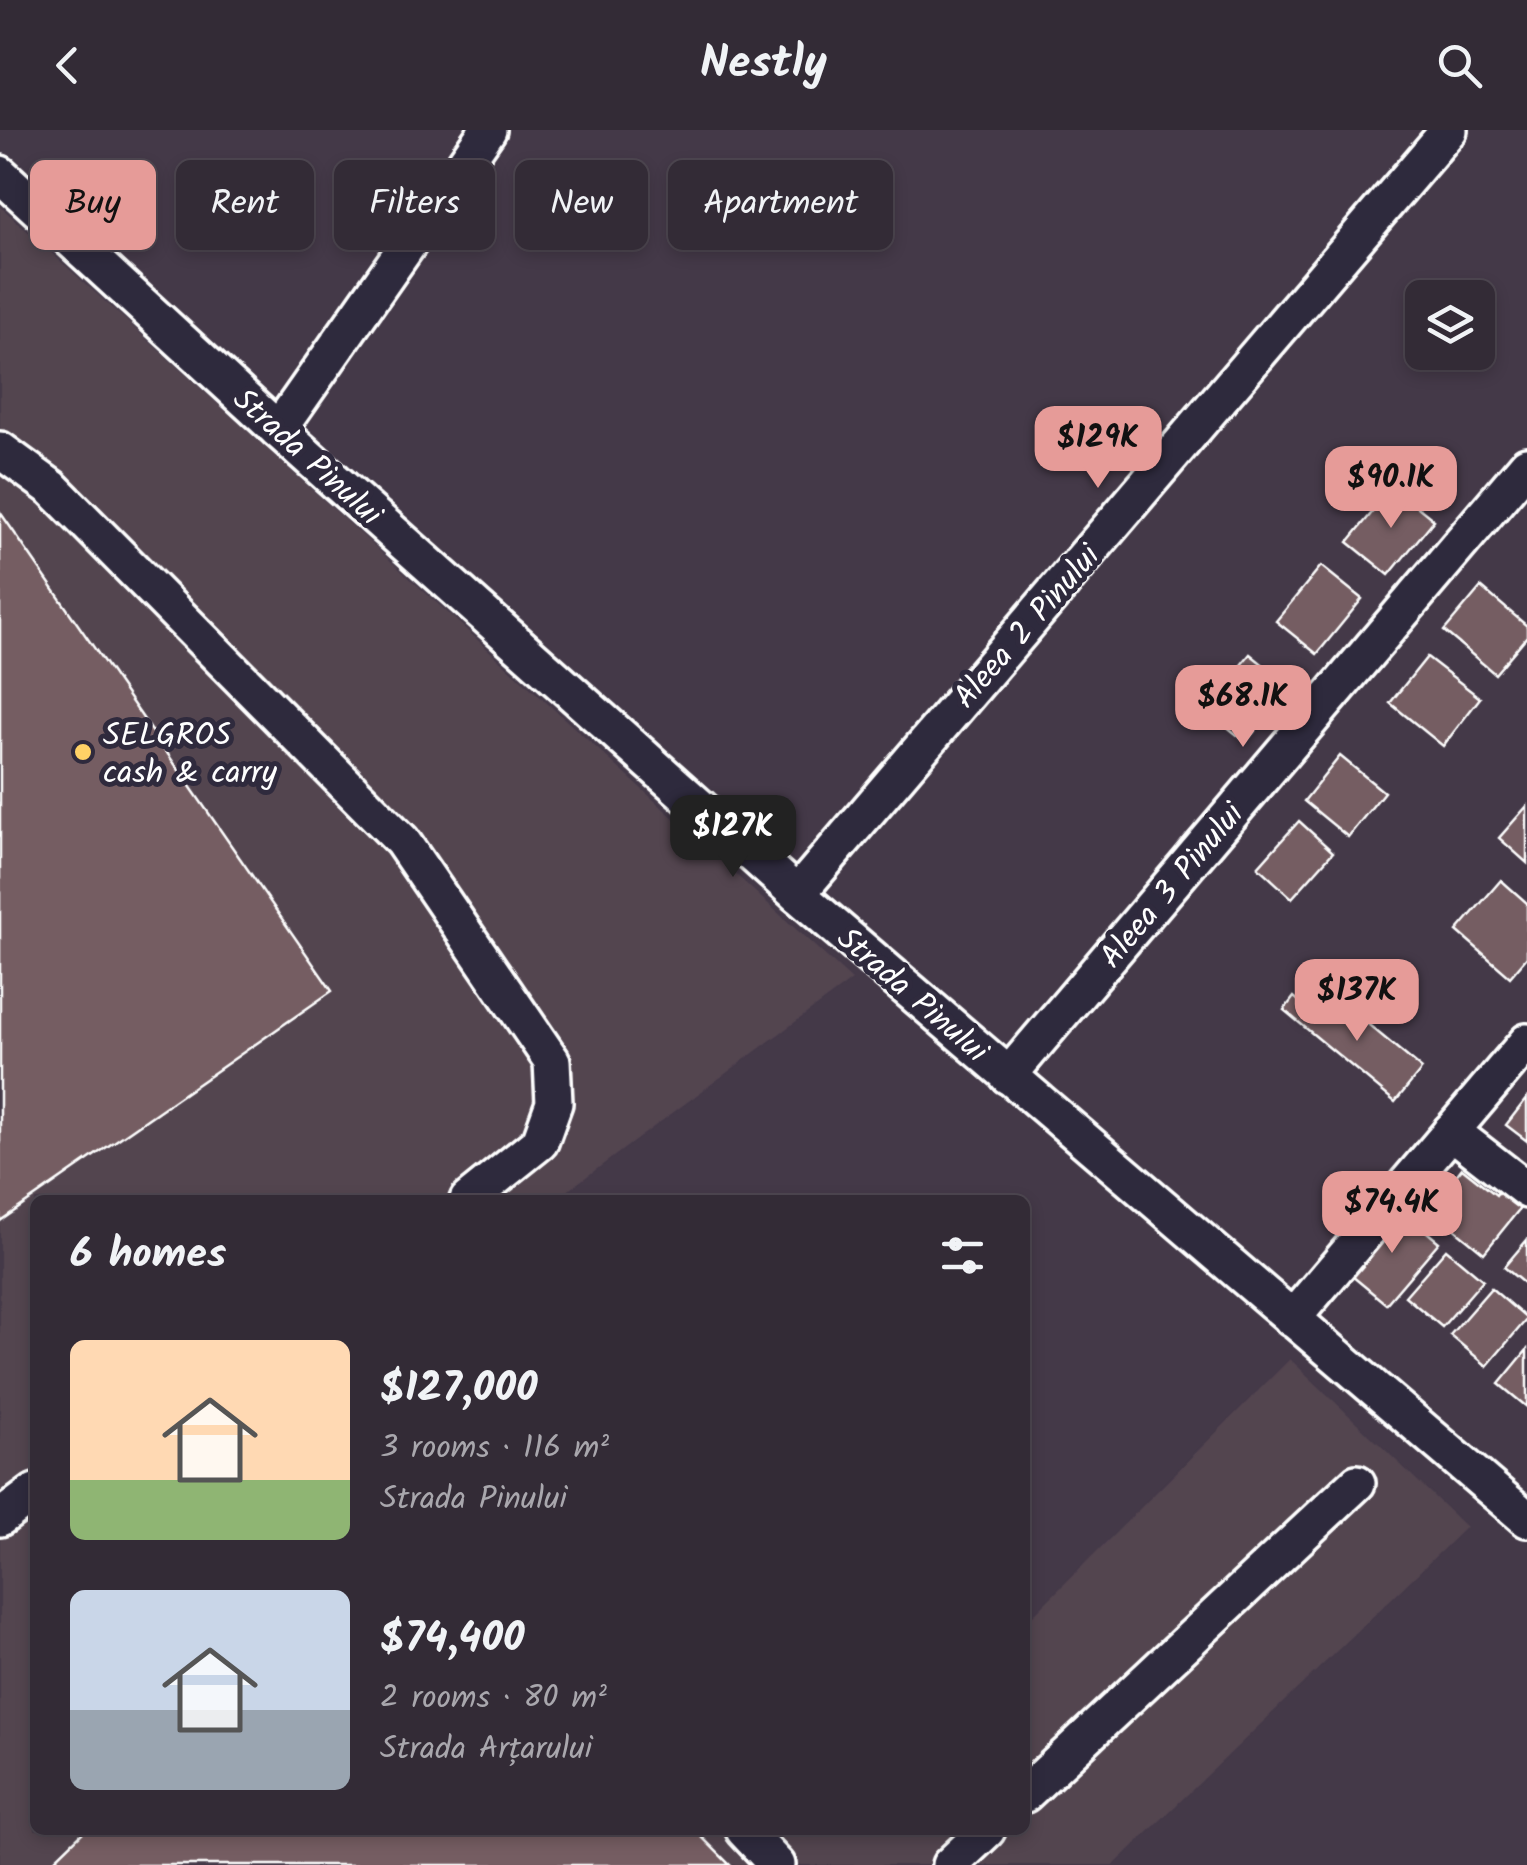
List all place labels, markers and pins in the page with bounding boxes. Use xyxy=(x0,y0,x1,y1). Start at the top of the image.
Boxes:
pin: $129K xyxy=(1028,406,1168,491)
pin: $90.1K xyxy=(1310,446,1472,531)
pin: $68.1K xyxy=(1162,665,1324,750)
place label: SELGROS cash & carry xyxy=(103,711,278,799)
marker: SELGROS cash & carry xyxy=(72,741,94,763)
pin: $127K xyxy=(663,795,803,880)
pin: $137K xyxy=(1287,959,1427,1044)
pin: $74.4K xyxy=(1311,1171,1473,1256)

